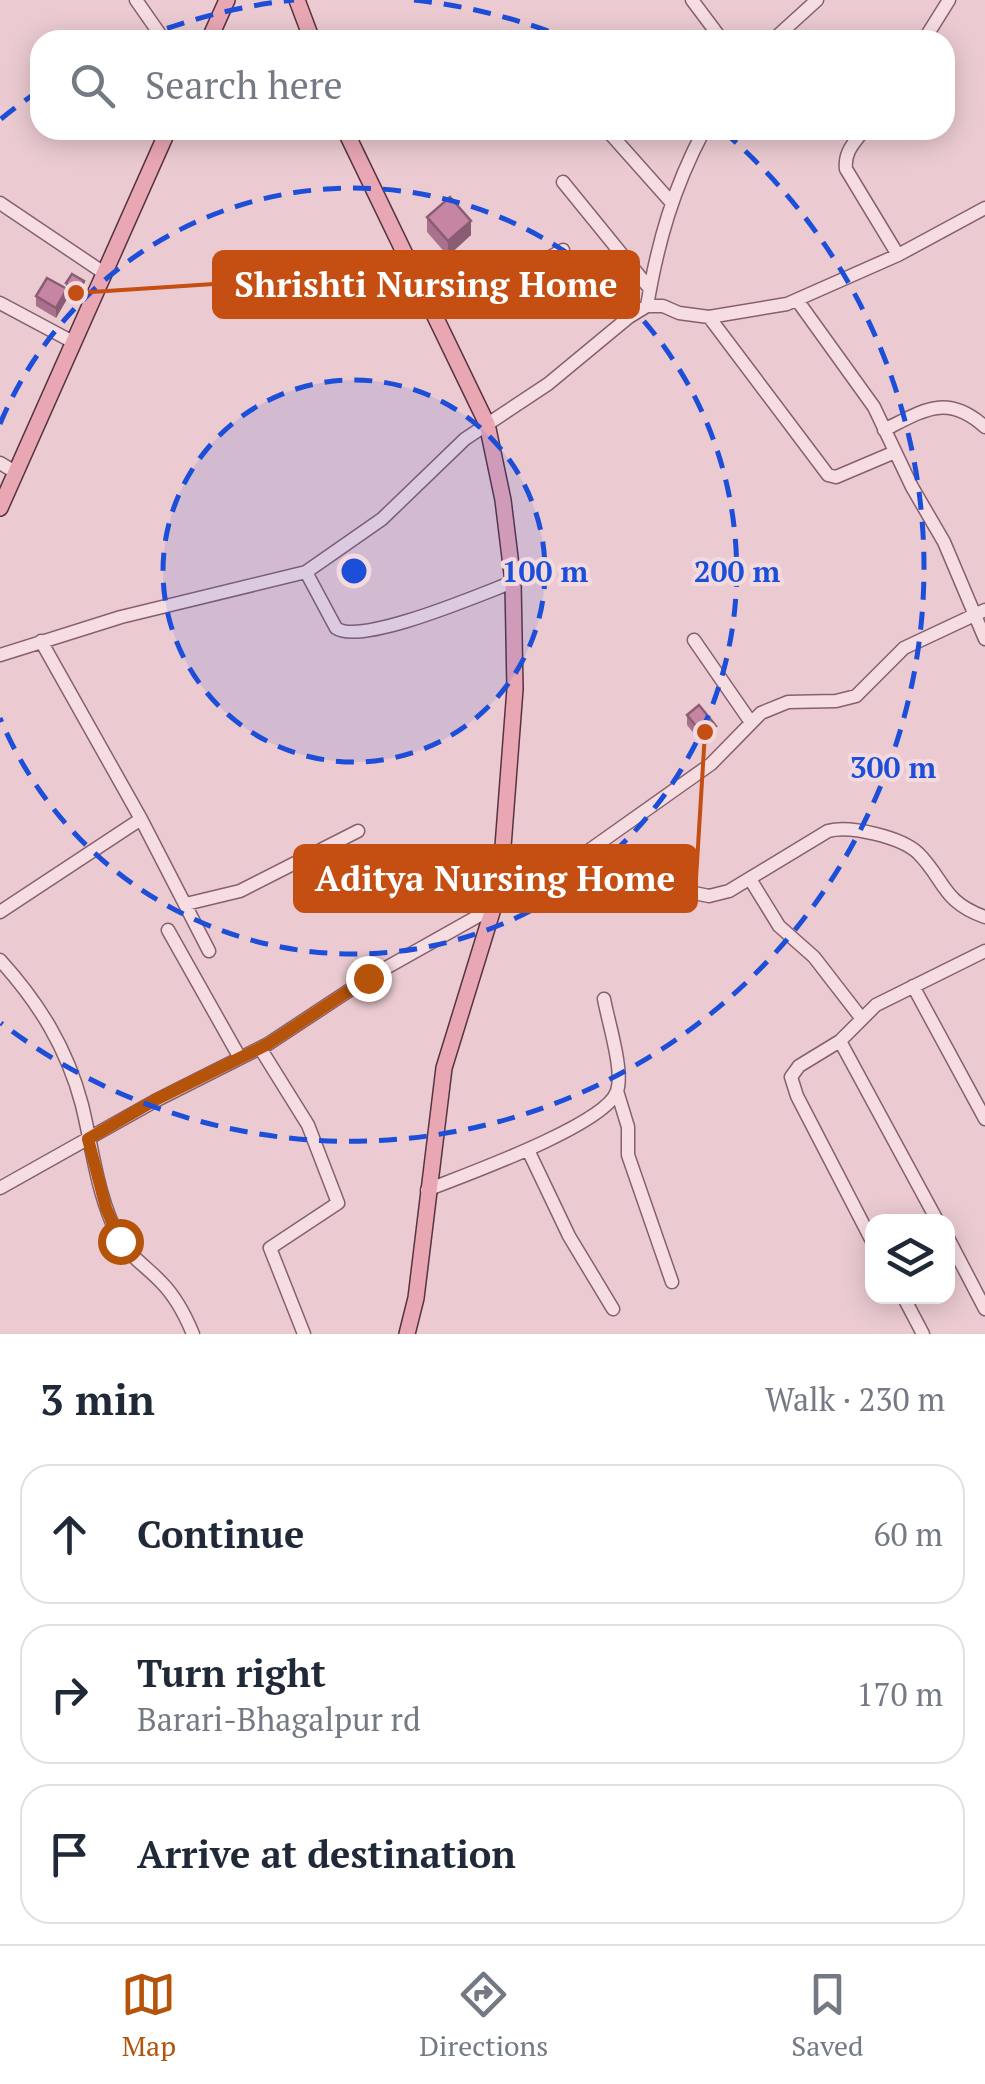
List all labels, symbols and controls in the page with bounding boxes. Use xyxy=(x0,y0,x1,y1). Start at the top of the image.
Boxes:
search box xyxy=(30,30,955,140)
icon: search xyxy=(65,58,120,113)
text: Search here xyxy=(145,60,343,110)
callout: Shrishti Nursing Home xyxy=(214,252,638,317)
text: Shrishti Nursing Home xyxy=(234,261,618,307)
text: 100 m xyxy=(502,551,589,591)
text: 200 m xyxy=(694,551,781,591)
centre of rings xyxy=(336,553,372,589)
text: 300 m xyxy=(850,747,937,787)
callout: Aditya Nursing Home xyxy=(295,846,696,911)
text: Aditya Nursing Home xyxy=(315,855,675,901)
route end xyxy=(346,956,392,1002)
map controls xyxy=(865,1214,955,1304)
button: layers xyxy=(865,1214,955,1304)
route start xyxy=(98,1219,144,1265)
text: 3 min xyxy=(40,1371,155,1427)
text: Walk · 230 m xyxy=(765,1378,945,1420)
icon: ahead xyxy=(42,1507,97,1562)
text: Continue xyxy=(137,1509,304,1559)
text: 60 m xyxy=(873,1513,943,1555)
text: Turn right xyxy=(137,1648,326,1698)
icon: right xyxy=(42,1667,97,1722)
text: 170 m xyxy=(856,1673,943,1715)
text: Barari-Bhagalpur rd xyxy=(137,1698,421,1740)
icon: arrive xyxy=(42,1827,97,1882)
text: Arrive at destination xyxy=(137,1829,516,1879)
tab: Map xyxy=(121,1967,176,2064)
tab: Directions xyxy=(419,1967,548,2064)
tab: Saved xyxy=(791,1967,864,2064)

